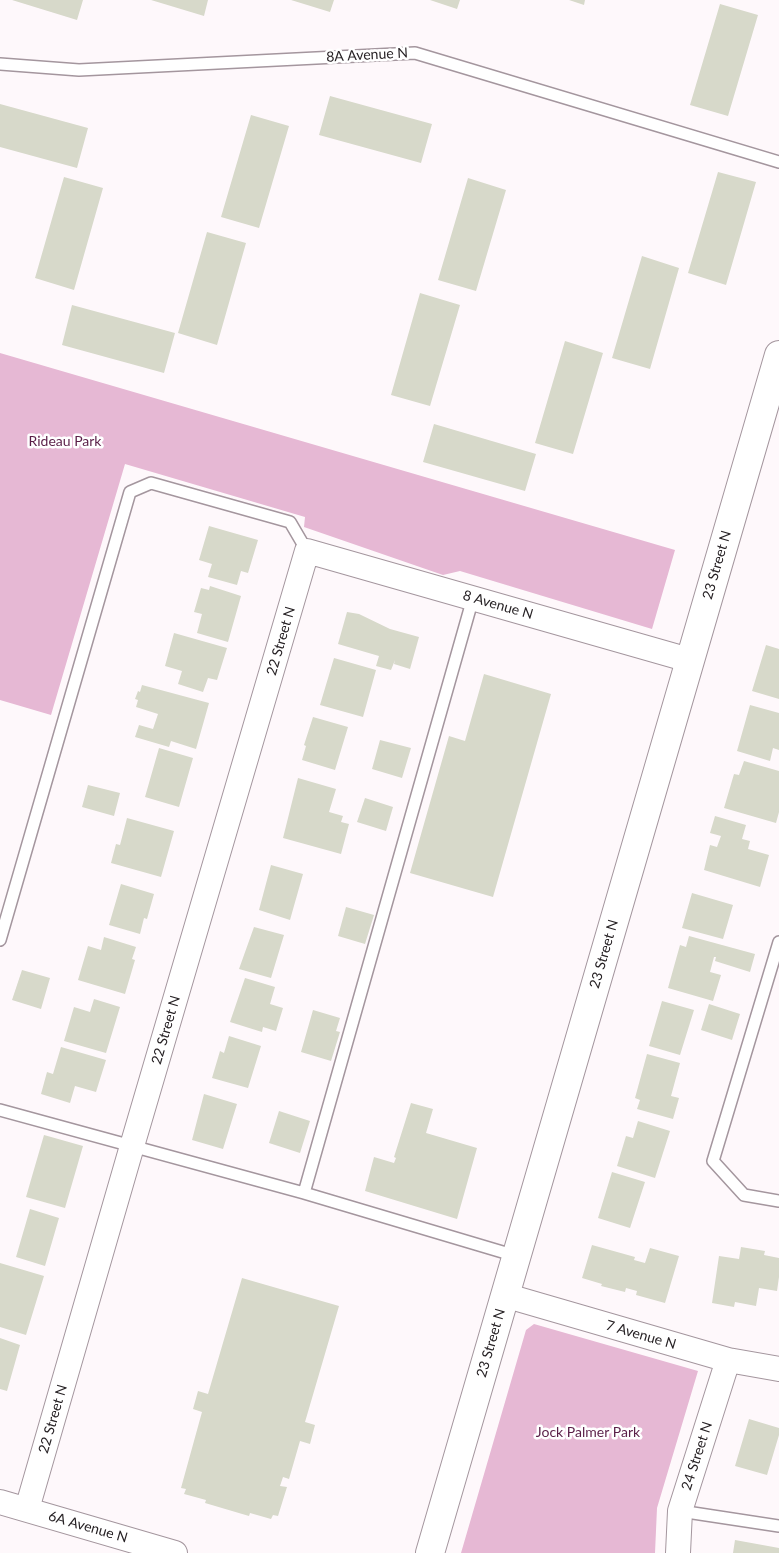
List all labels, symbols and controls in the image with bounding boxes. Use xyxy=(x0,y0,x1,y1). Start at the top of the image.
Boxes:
street label: 8A Avenue N xyxy=(326,44,408,66)
park label: Rideau Park xyxy=(29,433,101,449)
street label: 23 Street N xyxy=(699,529,735,601)
street label: 8 Avenue N xyxy=(461,587,535,623)
street label: 22 Street N xyxy=(263,605,299,677)
street label: 23 Street N xyxy=(586,918,622,990)
street label: 22 Street N xyxy=(148,994,184,1066)
street label: 23 Street N xyxy=(473,1307,509,1379)
street label: 7 Avenue N xyxy=(604,1317,678,1353)
street label: 22 Street N xyxy=(35,1383,71,1455)
street label: 24 Street N xyxy=(678,1420,716,1492)
park label: Jock Palmer Park xyxy=(536,1424,640,1440)
street label: 6A Avenue N xyxy=(46,1508,130,1546)

